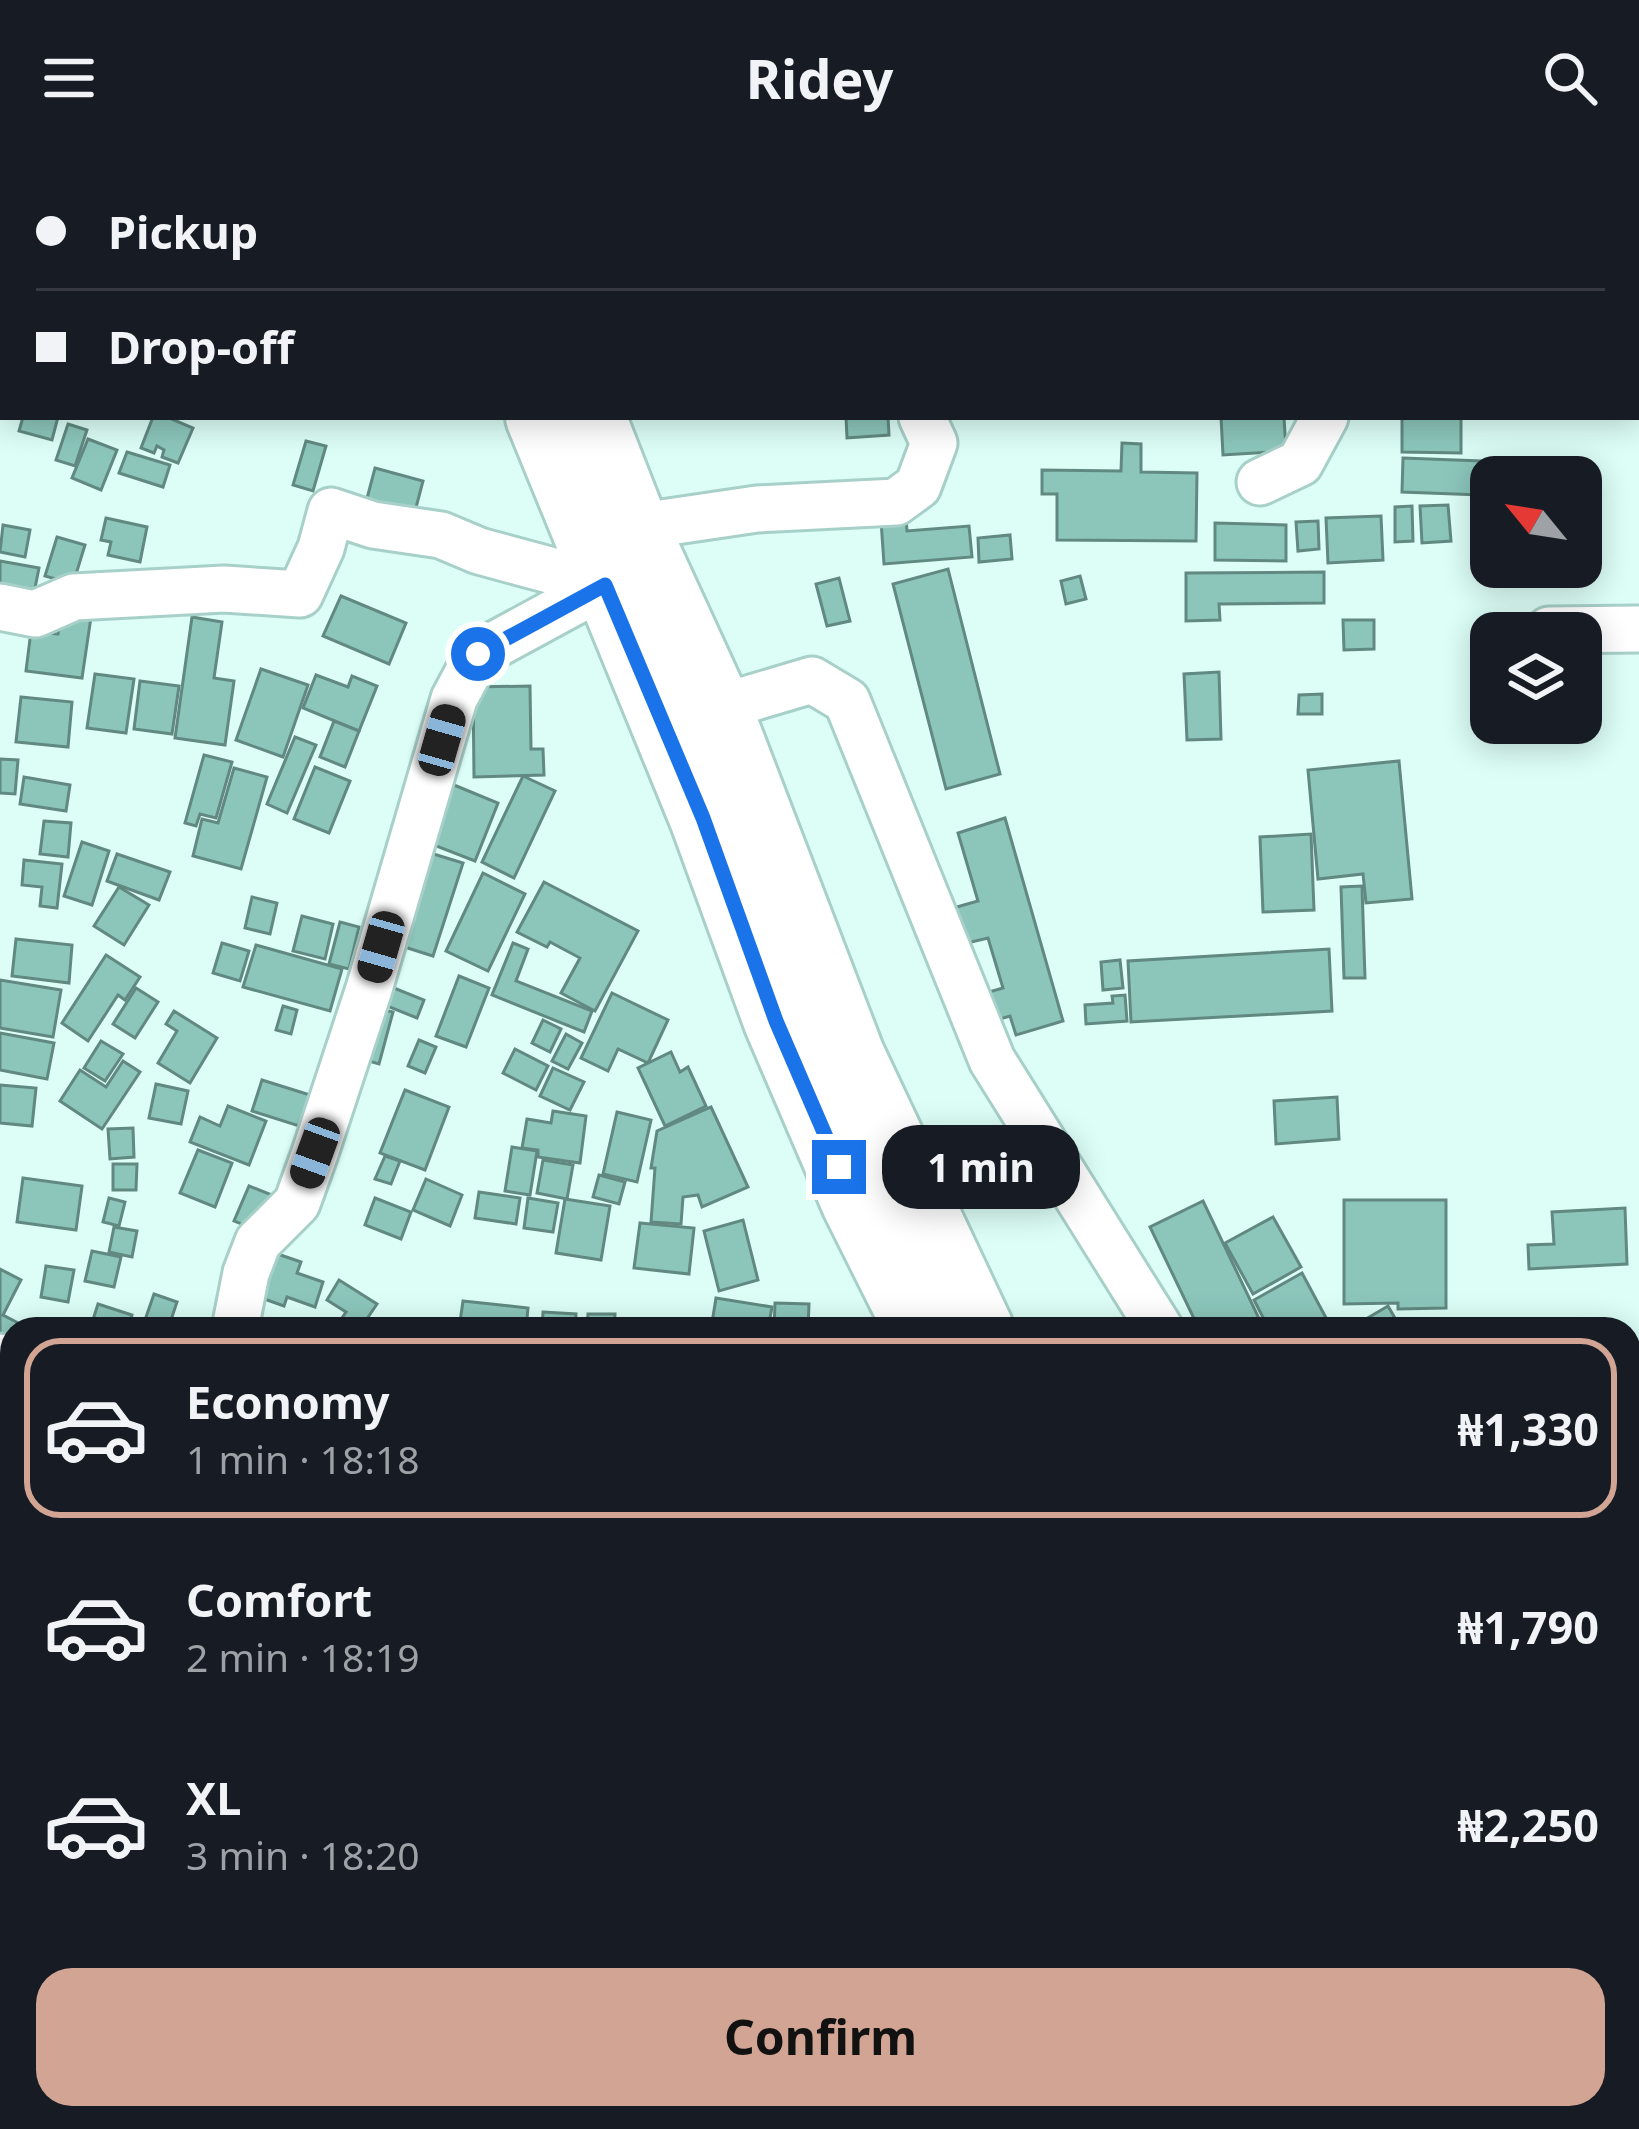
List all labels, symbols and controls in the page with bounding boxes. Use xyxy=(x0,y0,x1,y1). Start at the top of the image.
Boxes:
text: Ridey xyxy=(746,41,893,115)
icon: menu xyxy=(36,45,102,111)
icon: search xyxy=(1537,45,1603,111)
text: Pickup xyxy=(108,201,258,262)
text: Drop-off xyxy=(108,316,294,377)
north arrow xyxy=(1470,456,1602,588)
map controls xyxy=(1470,456,1602,744)
button: layers xyxy=(1470,612,1602,744)
route start xyxy=(451,627,505,681)
car xyxy=(415,700,469,780)
car xyxy=(354,907,408,987)
car xyxy=(286,1113,344,1193)
callout: 1 min xyxy=(881,1125,1079,1209)
route end xyxy=(812,1140,866,1194)
text: 1 min xyxy=(927,1140,1035,1193)
text: Economy xyxy=(186,1371,390,1432)
icon: car xyxy=(42,1374,150,1482)
text: ₦1,330 xyxy=(1457,1398,1599,1459)
text: 1 min · 18:18 xyxy=(186,1432,420,1485)
text: Comfort xyxy=(186,1569,372,1630)
icon: car xyxy=(42,1572,150,1680)
text: ₦1,790 xyxy=(1457,1596,1599,1657)
text: 2 min · 18:19 xyxy=(186,1630,420,1683)
text: XL xyxy=(186,1767,241,1828)
icon: car xyxy=(42,1770,150,1878)
text: ₦2,250 xyxy=(1457,1794,1599,1855)
text: 3 min · 18:20 xyxy=(186,1828,420,1881)
button: Confirm xyxy=(36,1968,1605,2106)

